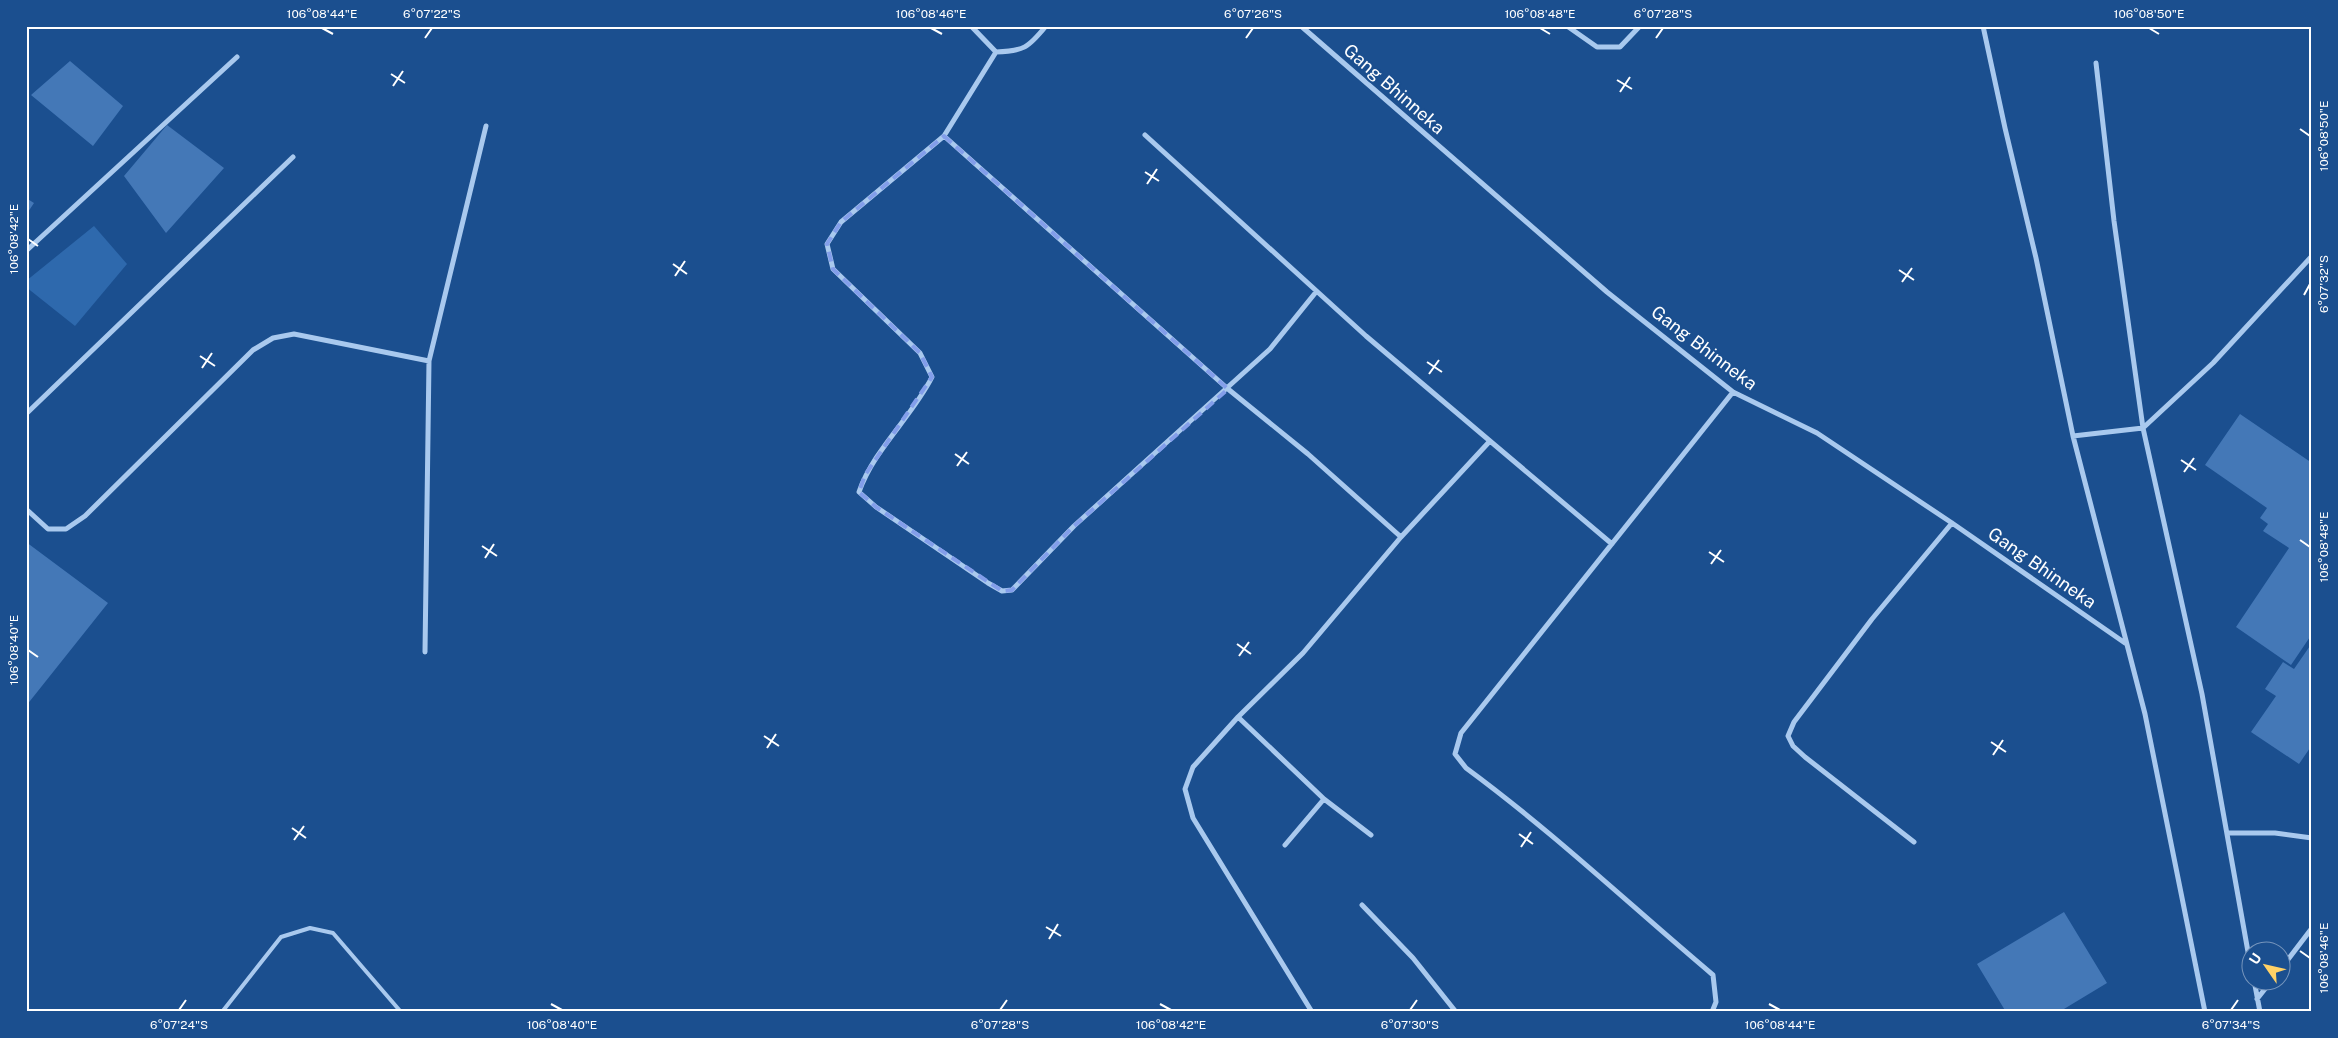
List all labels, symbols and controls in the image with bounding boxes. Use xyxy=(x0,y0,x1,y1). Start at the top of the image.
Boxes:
text: 106°08'44"E xyxy=(287,7,357,21)
text: 6°07'22"S xyxy=(403,7,461,21)
text: 106°08'46"E xyxy=(896,7,966,21)
text: 6°07'26"S xyxy=(1224,7,1282,21)
text: 106°08'48"E xyxy=(1504,7,1576,21)
text: 6°07'28"S xyxy=(1634,7,1692,21)
text: 106°08'50"E xyxy=(2114,7,2184,21)
street label: Gang Bhinneka xyxy=(1340,39,1449,138)
text: 106°08'50"E xyxy=(2317,101,2331,171)
text: 106°08'42"E xyxy=(7,204,21,274)
text: 6°07'32"S xyxy=(2317,255,2331,313)
street label: Gang Bhinneka xyxy=(1647,301,1761,394)
text: 106°08'48"E xyxy=(2317,511,2331,583)
street label: Gang Bhinneka xyxy=(1984,523,2100,613)
text: 106°08'40"E xyxy=(7,615,21,685)
text: 106°08'46"E xyxy=(2317,923,2331,993)
north arrow xyxy=(2240,940,2290,990)
text: U xyxy=(2246,950,2265,967)
text: 6°07'24"S xyxy=(150,1018,208,1032)
text: 106°08'40"E xyxy=(527,1018,597,1032)
text: 6°07'28"S xyxy=(971,1018,1029,1032)
text: 106°08'42"E xyxy=(1136,1018,1206,1032)
text: 6°07'30"S xyxy=(1381,1018,1439,1032)
text: 106°08'44"E xyxy=(1745,1018,1815,1032)
text: 6°07'34"S xyxy=(2202,1018,2260,1032)

